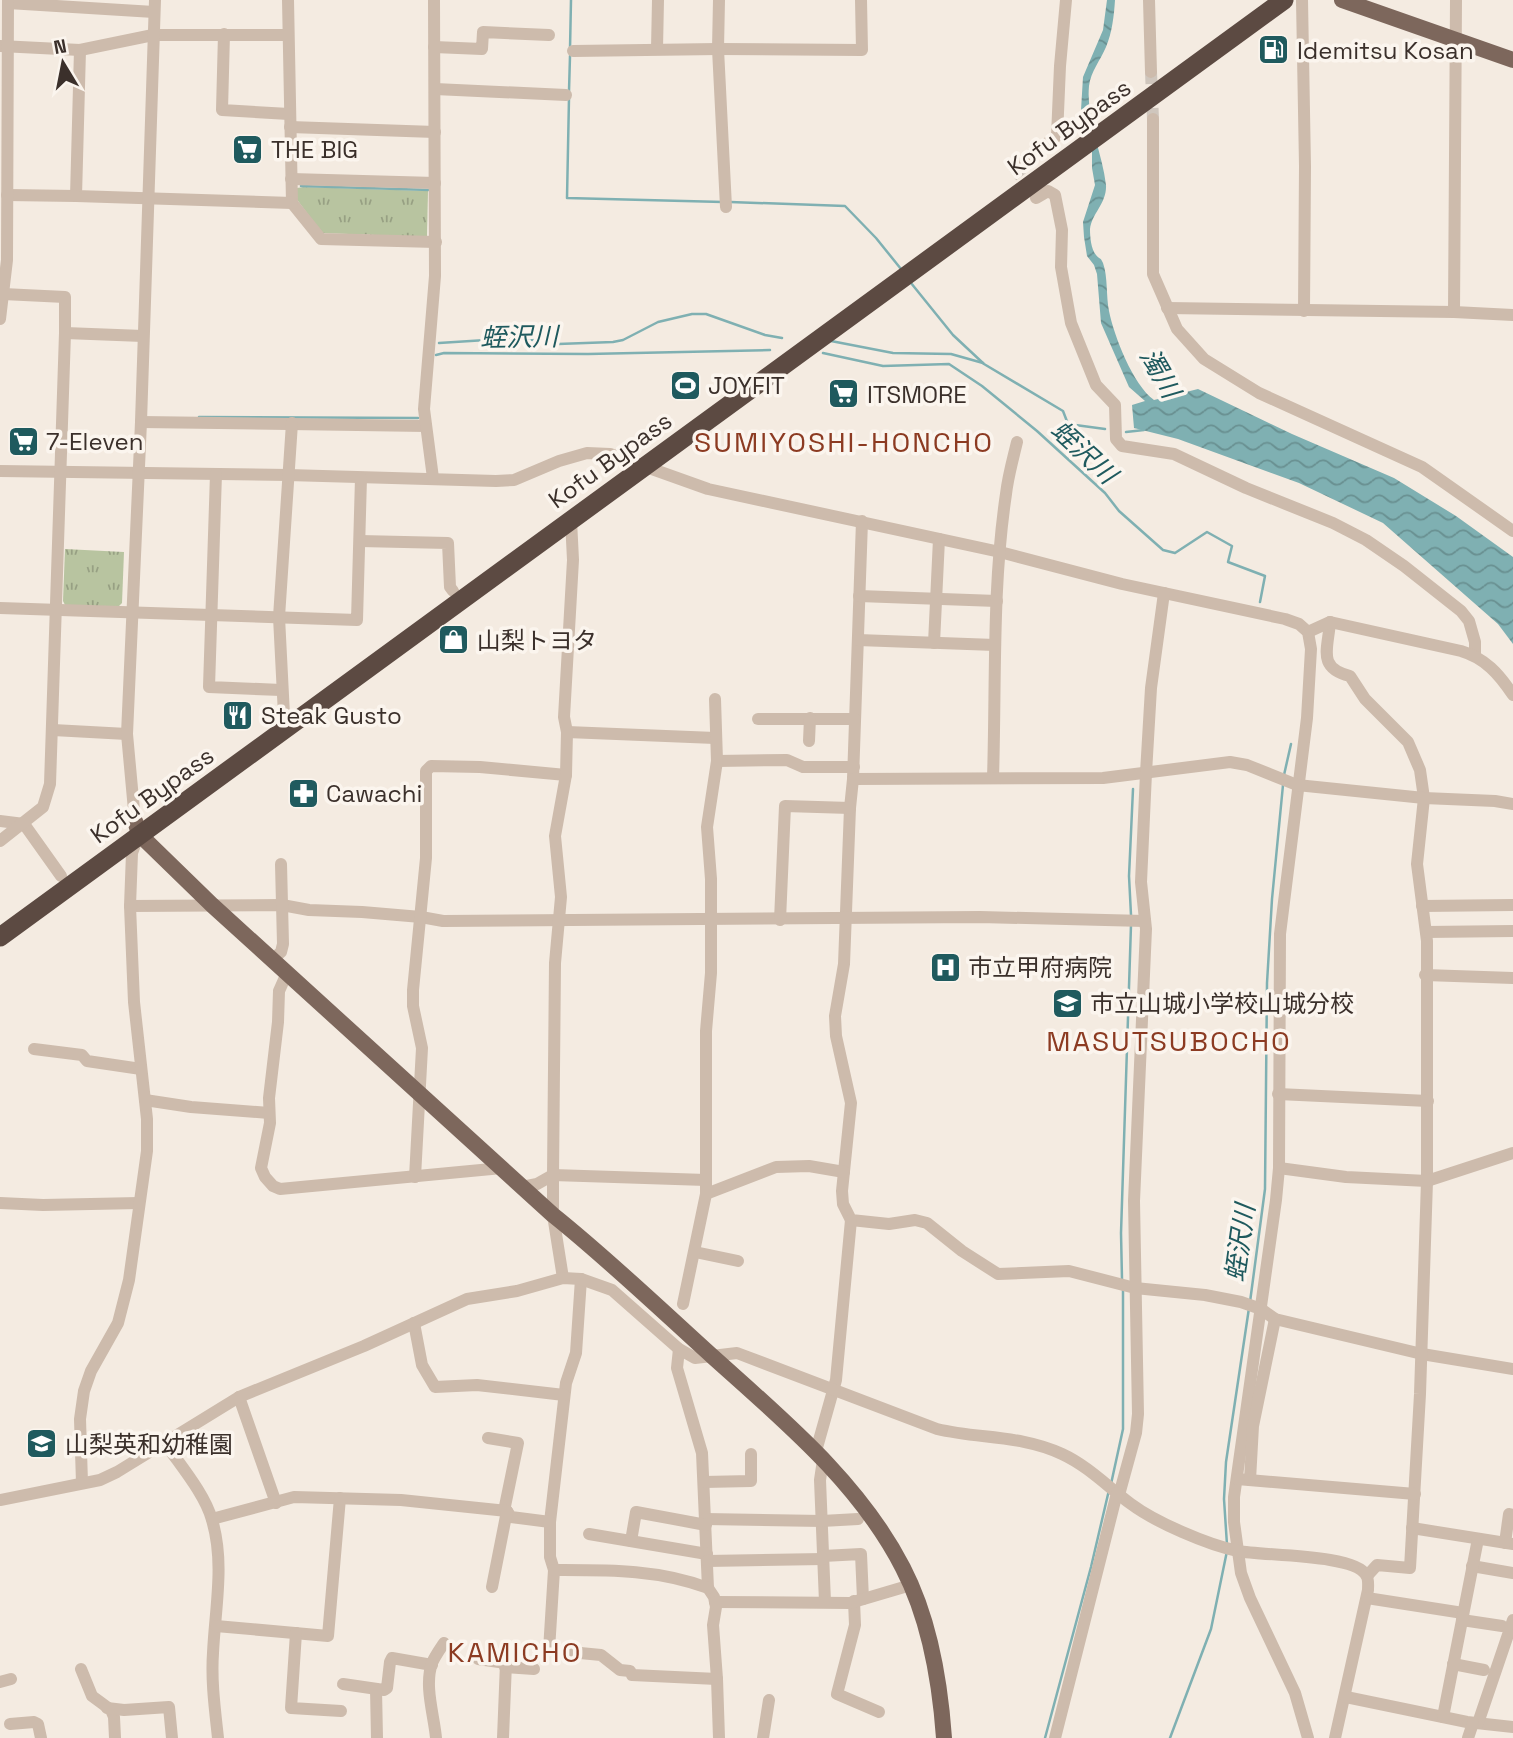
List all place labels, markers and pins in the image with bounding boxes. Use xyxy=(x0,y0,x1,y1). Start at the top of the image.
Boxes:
fuel station icon: Idemitsu Kosan xyxy=(1257,33,1291,67)
place label: Idemitsu Kosan xyxy=(1297,35,1474,66)
supermarket icon: THE BIG xyxy=(231,132,265,166)
place label: THE BIG xyxy=(271,134,358,165)
sports icon: JOYFIT xyxy=(668,368,702,402)
place label: JOYFIT xyxy=(708,370,785,401)
supermarket icon: ITSMORE xyxy=(827,377,861,411)
place label: ITSMORE xyxy=(867,379,967,410)
supermarket icon: 7-Eleven xyxy=(6,424,40,458)
place label: 7-Eleven xyxy=(46,426,144,457)
shop icon: 山梨トヨタ xyxy=(437,623,471,657)
place label: 山梨トヨタ xyxy=(477,625,597,656)
restaurant icon: Steak Gusto xyxy=(221,698,255,732)
place label: Steak Gusto xyxy=(261,700,402,731)
pharmacy icon: Cawachi xyxy=(286,776,320,810)
place label: Cawachi xyxy=(326,778,422,809)
hospital icon: 市立甲府病院 xyxy=(928,950,962,984)
place label: 市立甲府病院 xyxy=(968,952,1112,983)
school or university icon: 市立山城小学校山城分校 xyxy=(1050,986,1084,1020)
place label: 市立山城小学校山城分校 xyxy=(1090,988,1354,1019)
school or university icon: 山梨英和幼稚園 xyxy=(25,1427,59,1461)
place label: 山梨英和幼稚園 xyxy=(65,1429,233,1460)

